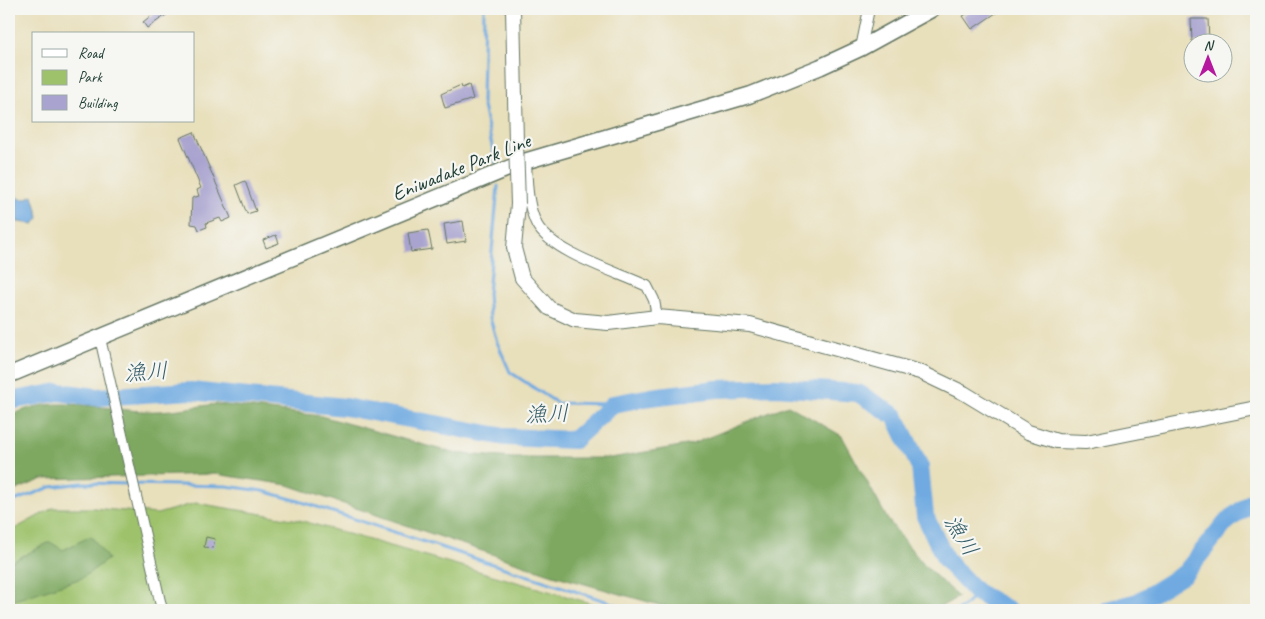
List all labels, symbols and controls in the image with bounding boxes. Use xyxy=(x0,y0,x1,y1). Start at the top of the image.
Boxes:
legend xyxy=(32,32,195,122)
north arrow xyxy=(1182,32,1232,82)
text: N xyxy=(1204,37,1215,54)
text: Road xyxy=(78,44,105,63)
text: Park xyxy=(78,68,103,87)
text: Building xyxy=(78,94,118,113)
street label: Eniwadake Park Line xyxy=(388,127,536,207)
water label: 漁川 xyxy=(123,356,169,387)
water label: 漁川 xyxy=(525,399,570,429)
water label: 漁川 xyxy=(938,509,984,562)

